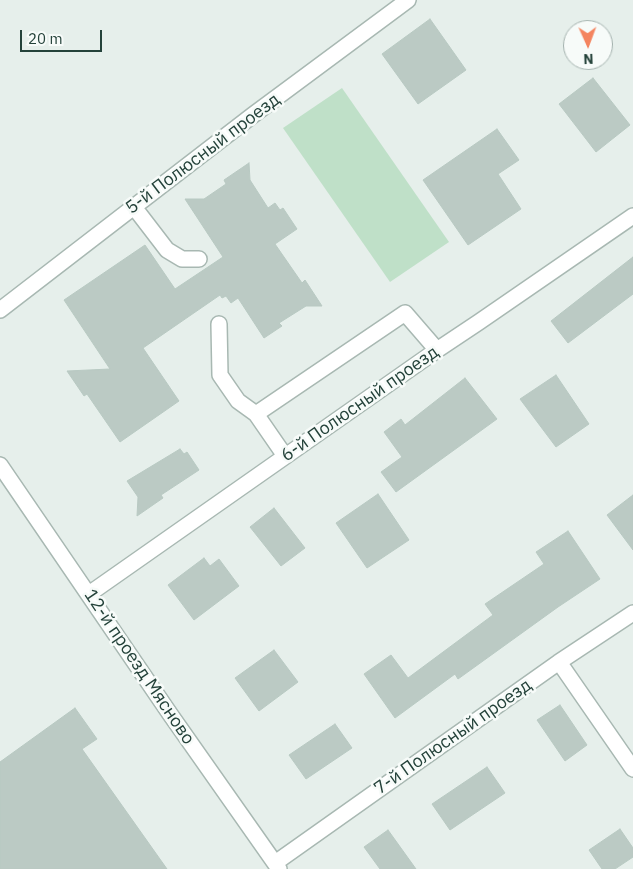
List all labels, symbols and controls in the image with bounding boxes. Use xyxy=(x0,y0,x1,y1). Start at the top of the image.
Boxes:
scale bar xyxy=(22,20,105,52)
north arrow xyxy=(563,20,613,70)
text: 20 m xyxy=(28,29,63,48)
text: N xyxy=(583,50,594,68)
street label: 5-й Полюсный проезд xyxy=(122,89,284,219)
street label: 6-й Полюсный проезд xyxy=(277,341,443,467)
street label: 12-й проезд Мясново xyxy=(79,585,199,749)
street label: 7-й Полюсный проезд xyxy=(370,674,536,800)

